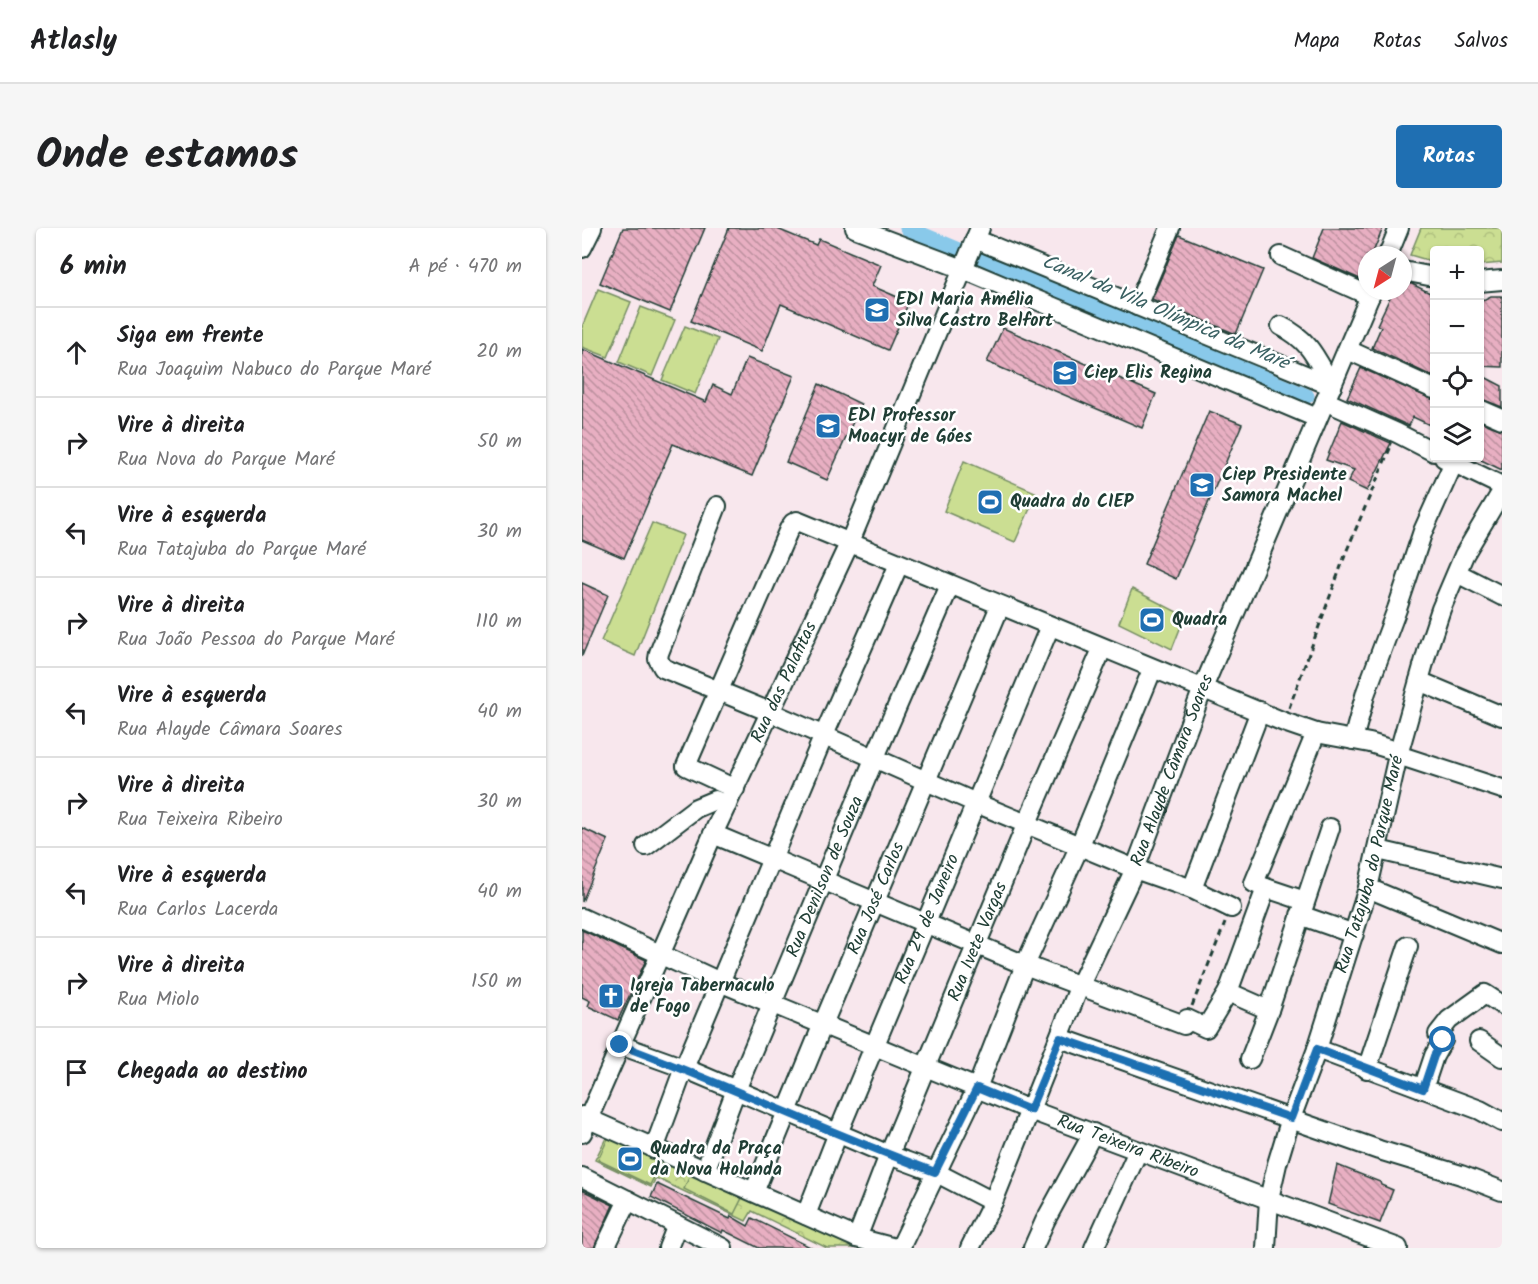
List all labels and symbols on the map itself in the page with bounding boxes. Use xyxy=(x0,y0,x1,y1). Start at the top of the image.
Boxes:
water label: Canal da Vila Olímpica da Maré xyxy=(1036,246,1298,382)
north arrow xyxy=(1358,246,1412,300)
place label: EDI Maria Amélia Silva Castro Belfort xyxy=(896,286,1054,336)
school or university icon: EDI Maria Amélia Silva Castro Belfort xyxy=(862,295,892,325)
school or university icon: Ciep Elis Regina xyxy=(1050,358,1080,388)
place label: Ciep Elis Regina xyxy=(1084,359,1212,388)
place label: EDI Professor Moacyr de Góes xyxy=(848,402,973,452)
school or university icon: EDI Professor Moacyr de Góes xyxy=(813,411,843,441)
place label: Ciep Presidente Samora Machel xyxy=(1222,461,1347,511)
school or university icon: Ciep Presidente Samora Machel xyxy=(1187,470,1217,500)
sports icon: Quadra do CIEP xyxy=(975,487,1005,517)
place label: Quadra do CIEP xyxy=(1010,488,1135,517)
sports icon: Quadra xyxy=(1137,605,1167,635)
place label: Quadra xyxy=(1172,606,1227,635)
street label: Rua das Palafitas xyxy=(743,617,825,748)
street label: Rua Alayde Câmara Soares xyxy=(1123,670,1222,870)
street label: Rua Tatajuba do Parque Maré xyxy=(1327,752,1412,977)
street label: Rua Denilson de Souza xyxy=(778,791,872,962)
street label: Rua José Carlos xyxy=(839,837,913,959)
street label: Rua 29 de Janeiro xyxy=(887,849,968,989)
street label: Rua Ivete Vargas xyxy=(940,877,1016,1006)
place label: Igreja Tabernaculo de Fogo xyxy=(630,972,775,1022)
church icon: Igreja Tabernaculo de Fogo xyxy=(596,981,626,1011)
route start xyxy=(1429,1026,1455,1052)
route end xyxy=(606,1031,632,1057)
street label: Rua Teixeira Ribeiro xyxy=(1053,1107,1203,1187)
place label: Quadra da Praça da Nova Holanda xyxy=(650,1135,782,1185)
sports icon: Quadra da Praça da Nova Holanda xyxy=(615,1144,645,1174)

